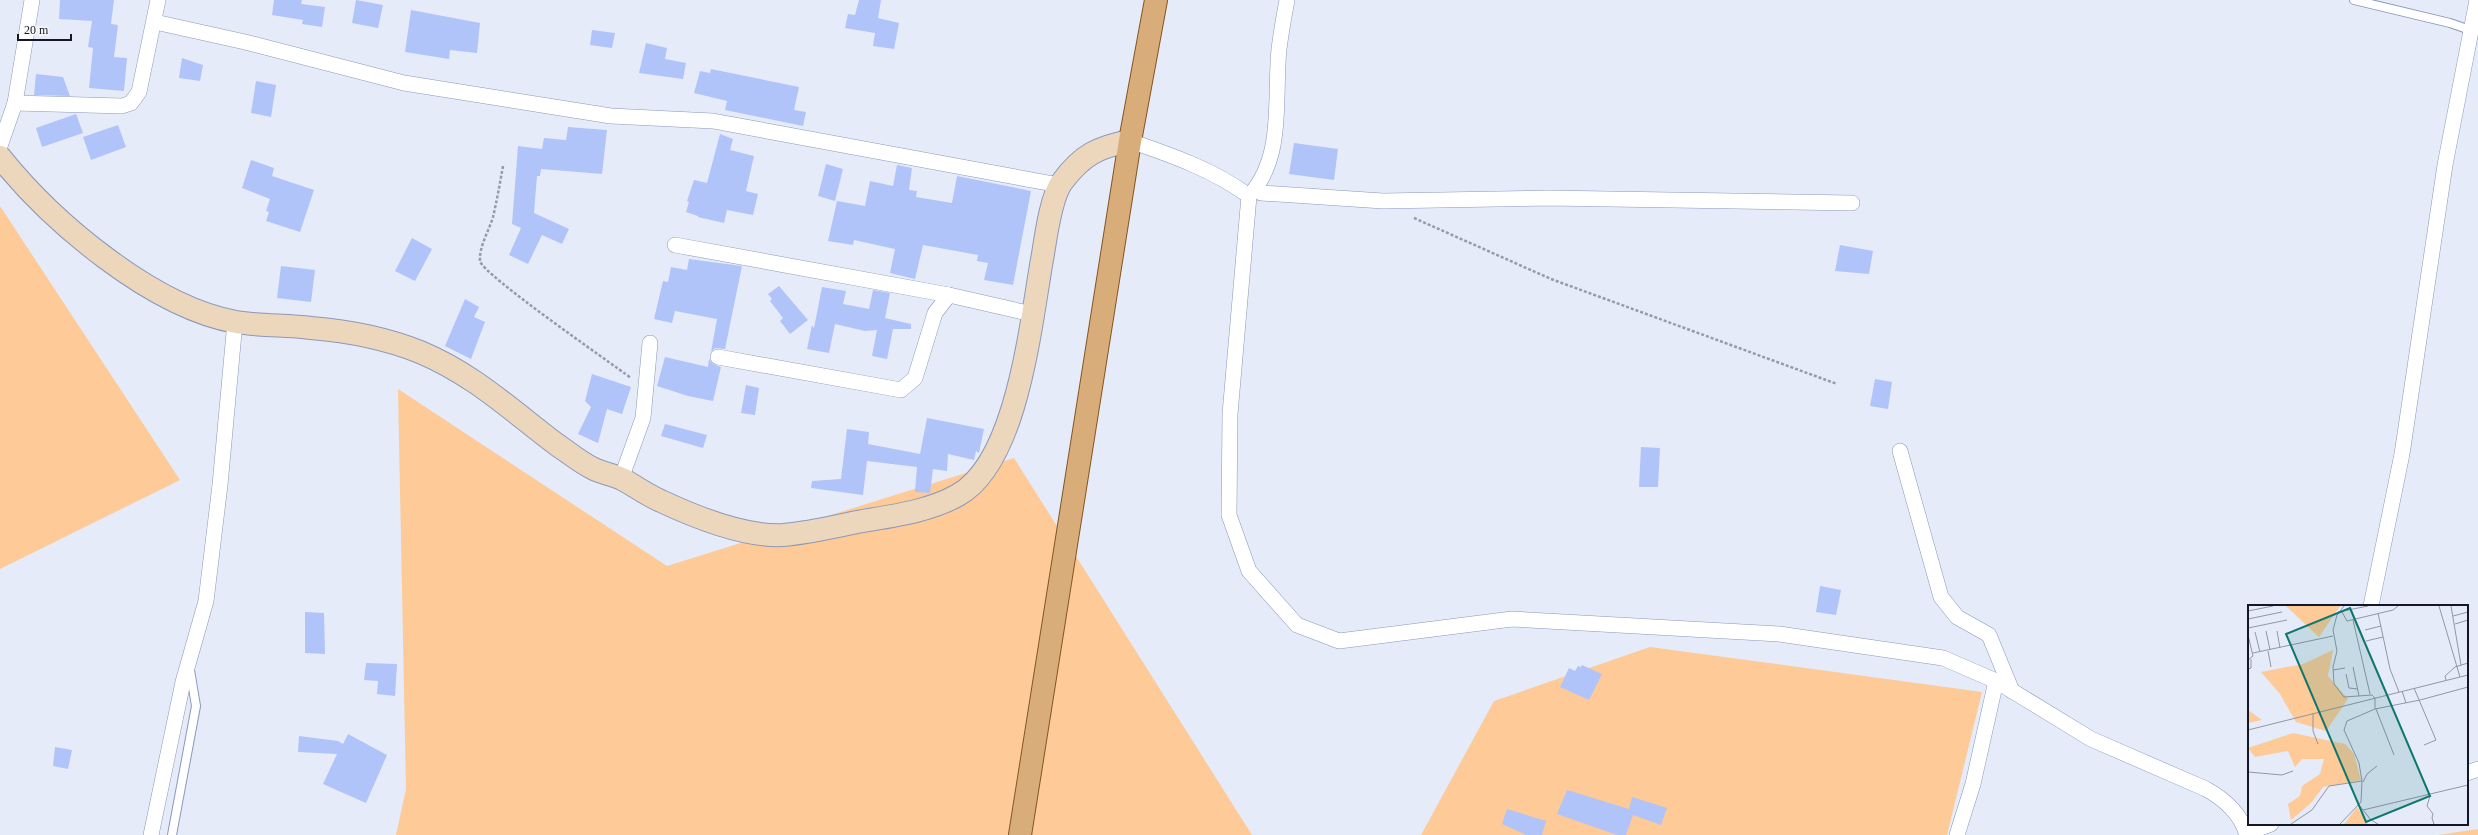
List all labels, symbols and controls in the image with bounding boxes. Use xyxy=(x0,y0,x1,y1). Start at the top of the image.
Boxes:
scale bar xyxy=(18,16,71,42)
text: 20 m xyxy=(24,23,49,37)
inset map xyxy=(2248,605,2468,825)

